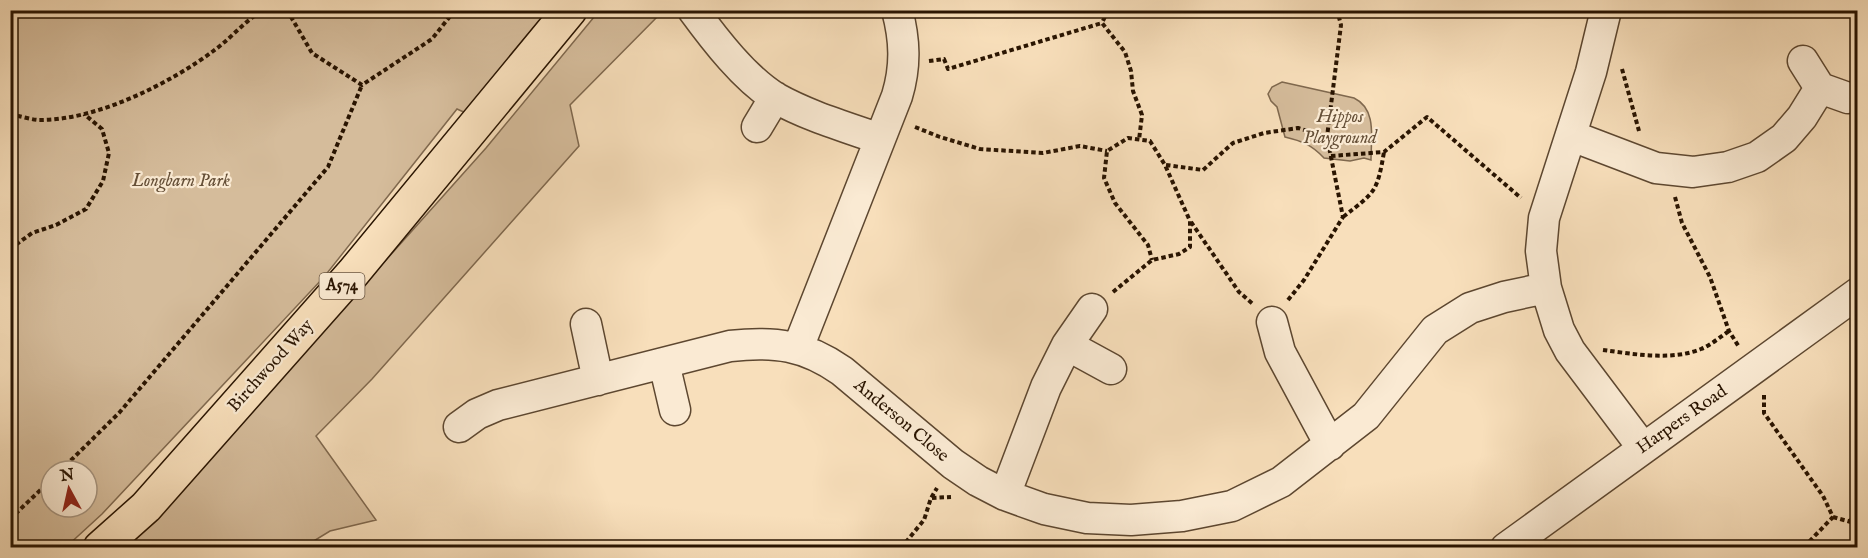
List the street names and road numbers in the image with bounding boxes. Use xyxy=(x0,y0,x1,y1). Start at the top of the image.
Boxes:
road number: A574 xyxy=(320,273,364,299)
street label: Birchwood Way xyxy=(223,315,319,417)
street label: Anderson Close xyxy=(848,374,953,468)
street label: Harpers Road xyxy=(1632,380,1732,460)

